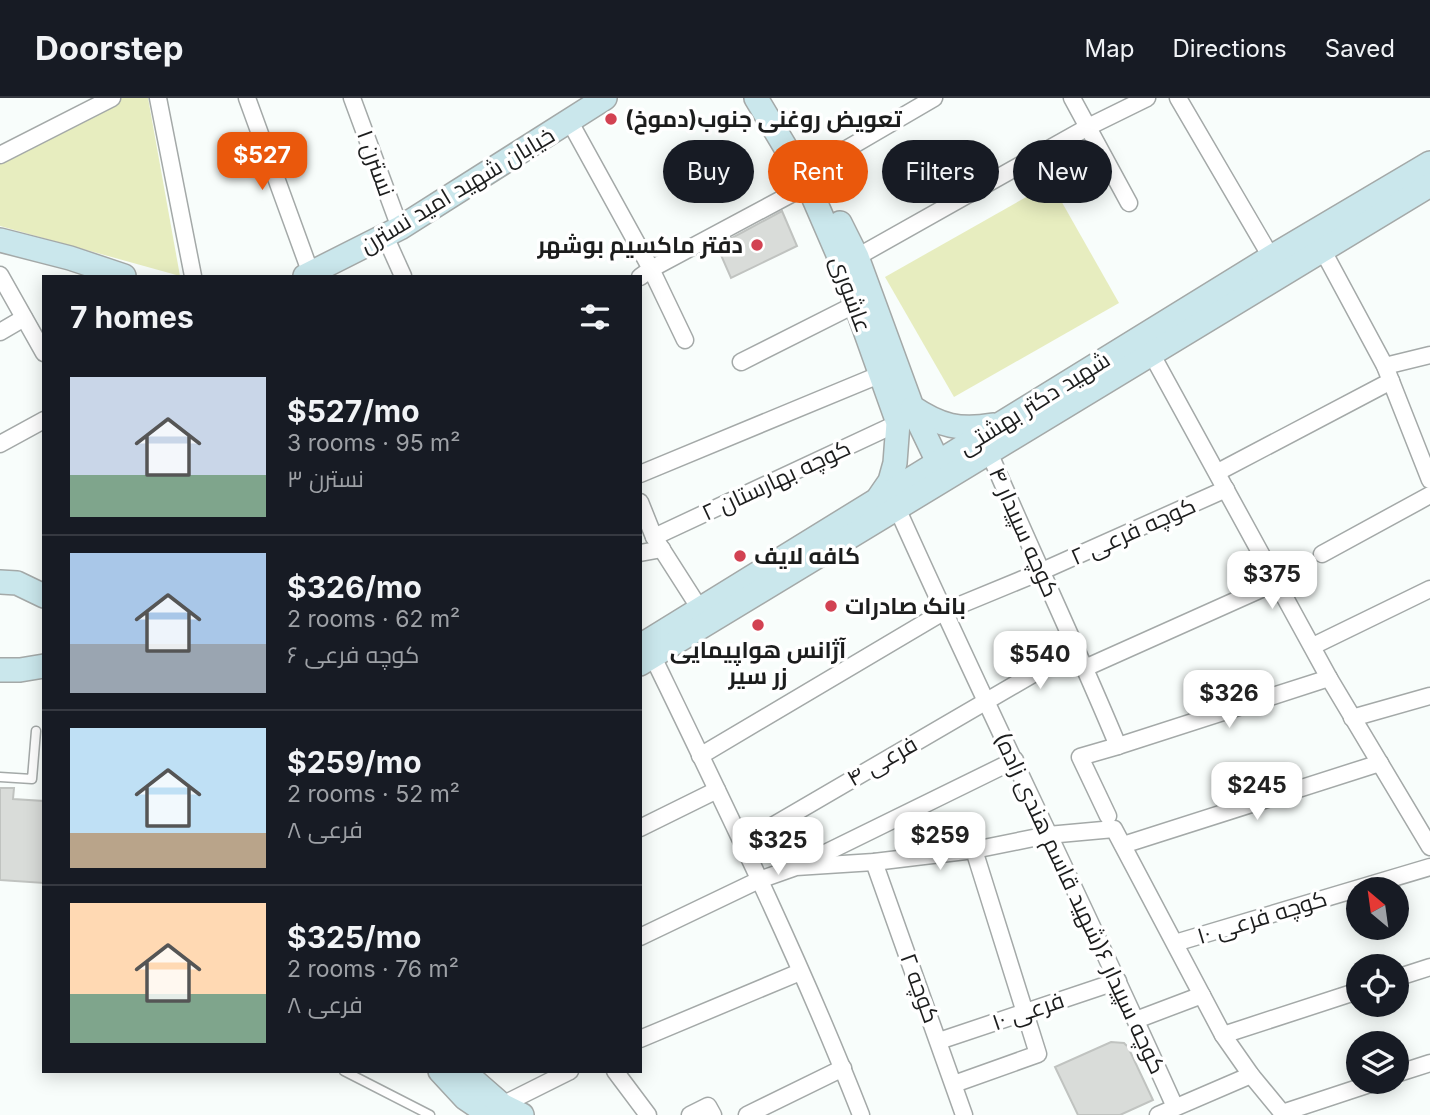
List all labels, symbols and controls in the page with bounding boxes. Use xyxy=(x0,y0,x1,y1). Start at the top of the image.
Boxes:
text: Doorstep xyxy=(35,28,183,68)
text: Map xyxy=(1085,34,1134,63)
text: Directions xyxy=(1172,34,1287,63)
text: Saved xyxy=(1325,34,1395,63)
place label: تعويض روغنی جنوب(دموخ) xyxy=(625,105,902,135)
marker: تعويض روغنی جنوب(دموخ) xyxy=(603,111,619,127)
street label: خیابان شهید امید نسترن xyxy=(355,121,559,259)
street label: نسترن ۱ xyxy=(351,126,401,200)
pin: $527 xyxy=(221,132,303,192)
chip: Buy xyxy=(663,140,754,203)
chip: Rent xyxy=(768,140,868,203)
chip: Filters xyxy=(882,140,999,203)
chip: New xyxy=(1013,140,1112,203)
text: $527 xyxy=(233,141,291,169)
place label: دفتر ماکسیم بوشهر xyxy=(537,231,743,261)
marker: دفتر ماکسیم بوشهر xyxy=(749,237,765,253)
street label: عاشوری xyxy=(824,252,878,336)
icon: filters xyxy=(576,298,614,336)
text: 7 homes xyxy=(70,299,194,335)
street label: شهید دکتر بهشتی xyxy=(953,345,1115,461)
text: $527/mo xyxy=(287,393,420,429)
icon: home xyxy=(126,405,210,489)
text: 3 rooms · 95 m² xyxy=(287,429,460,457)
street label: کوچه بهارستان ۲ xyxy=(697,433,855,528)
street label: کوچه سپیدار ۴ xyxy=(982,463,1065,602)
text: نسترن ۳ xyxy=(287,465,364,493)
street label: کوچه فرعی ۲ xyxy=(1066,491,1200,572)
place label: کافه لایف xyxy=(754,542,860,570)
marker: کافه لایف xyxy=(732,548,748,564)
pin: $375 xyxy=(1231,552,1313,611)
text: $375 xyxy=(1243,560,1301,588)
text: $326/mo xyxy=(287,569,422,605)
icon: home xyxy=(126,581,210,665)
place label: بانک صادرات xyxy=(845,592,966,620)
marker: بانک صادرات xyxy=(823,598,839,614)
text: 2 rooms · 62 m² xyxy=(287,605,460,633)
marker: آژانس هواپیمایی زر سیر xyxy=(750,617,766,633)
pin: $540 xyxy=(999,632,1081,691)
place label: آژانس هواپیمایی زر سیر xyxy=(670,636,847,690)
text: $540 xyxy=(1010,640,1070,668)
text: کوچه فرعی ۶ xyxy=(287,641,419,669)
pin: $326 xyxy=(1188,670,1270,730)
text: $326 xyxy=(1199,679,1259,707)
street label: کوچه سپیدار ۶(شهید قاسم هندی زاده) xyxy=(986,728,1172,1079)
street label: فرعی ۴ xyxy=(842,730,922,792)
text: $259/mo xyxy=(287,744,422,780)
icon: home xyxy=(126,756,210,840)
pin: $245 xyxy=(1216,762,1298,822)
text: $245 xyxy=(1227,771,1287,799)
text: 2 rooms · 52 m² xyxy=(287,780,460,808)
pin: $259 xyxy=(899,812,981,872)
text: فرعی ۸ xyxy=(287,816,363,844)
pin: $325 xyxy=(737,818,819,877)
text: $259 xyxy=(910,821,970,849)
text: $325 xyxy=(748,826,808,854)
north arrow xyxy=(1346,877,1409,940)
map controls xyxy=(1346,877,1409,1094)
street label: کوچه فرعی ۱۰ xyxy=(1194,884,1331,951)
text: $325/mo xyxy=(287,919,422,955)
icon: home xyxy=(126,931,210,1015)
street label: کوچه ۲ xyxy=(894,949,946,1027)
button: locate xyxy=(1346,954,1409,1017)
text: 2 rooms · 76 m² xyxy=(287,955,459,983)
street label: فرعی ۱۰ xyxy=(988,986,1068,1036)
text: فرعی ۸ xyxy=(287,991,363,1019)
button: layers xyxy=(1346,1031,1409,1094)

